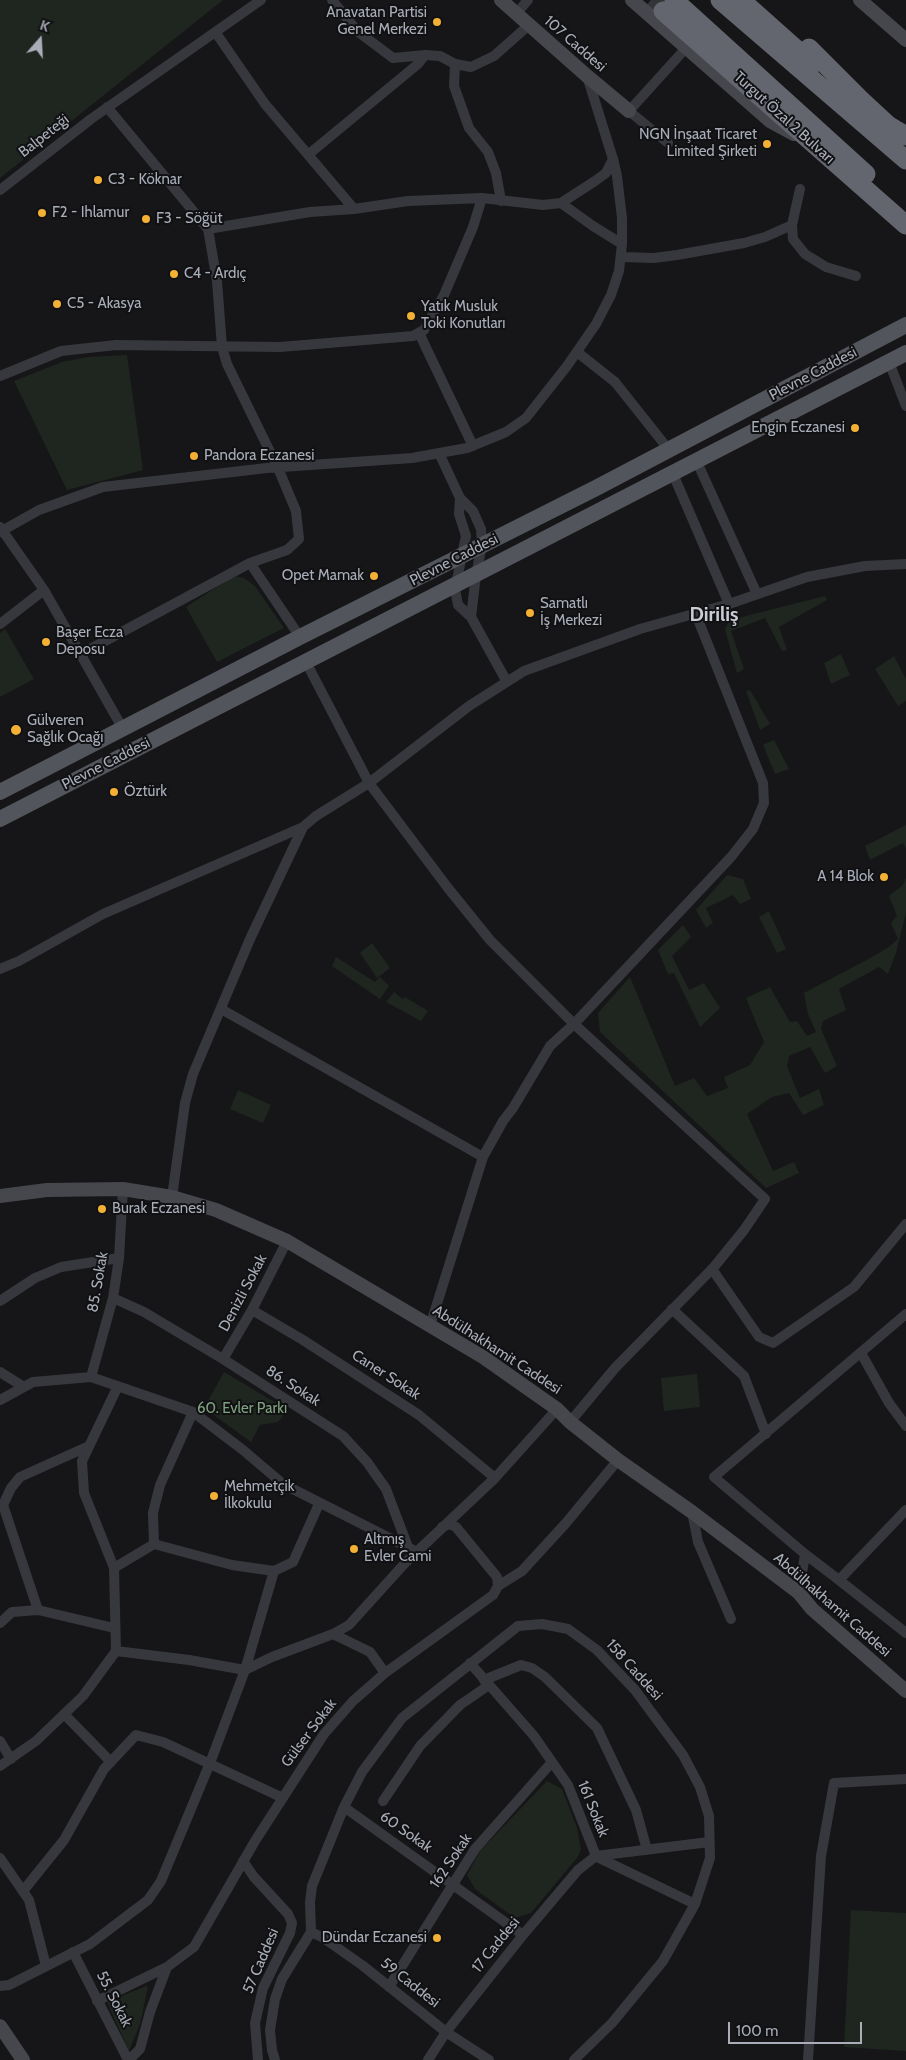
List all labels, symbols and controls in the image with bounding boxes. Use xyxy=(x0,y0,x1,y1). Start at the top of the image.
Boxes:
place label: Anavatan Partisi Genel Merkezi xyxy=(326,4,427,39)
street label: 107 Caddesi xyxy=(540,12,610,76)
north arrow xyxy=(15,15,65,65)
text: K xyxy=(38,16,52,36)
marker: Anavatan Partisi Genel Merkezi xyxy=(431,16,443,28)
street label: Turgut Özal 2 Bulvarı xyxy=(730,68,838,168)
street label: Balpeteği xyxy=(15,111,73,161)
place label: NGN İnşaat Ticaret Limited Şirketi xyxy=(639,126,757,161)
marker: NGN İnşaat Ticaret Limited Şirketi xyxy=(761,138,773,150)
place label: C3 - Köknar xyxy=(108,171,182,189)
marker: C3 - Köknar xyxy=(92,174,104,186)
place label: F2 - Ihlamur xyxy=(52,204,129,222)
marker: F2 - Ihlamur xyxy=(36,207,48,219)
place label: F3 - Söğüt xyxy=(156,210,222,228)
marker: F3 - Söğüt xyxy=(140,213,152,225)
place label: C4 - Ardıç xyxy=(184,265,246,283)
marker: C4 - Ardıç xyxy=(168,268,180,280)
place label: C5 - Akasya xyxy=(67,295,141,313)
marker: C5 - Akasya xyxy=(51,298,63,310)
place label: Yatık Musluk Toki Konutları xyxy=(421,298,506,333)
marker: Yatık Musluk Toki Konutları xyxy=(405,310,417,322)
street label: Plevne Caddesi xyxy=(766,343,860,405)
place label: Engin Eczanesi xyxy=(751,419,845,437)
marker: Engin Eczanesi xyxy=(849,422,861,434)
place label: Pandora Eczanesi xyxy=(204,447,314,465)
marker: Pandora Eczanesi xyxy=(188,450,200,462)
street label: Plevne Caddesi xyxy=(407,530,501,590)
place label: Opet Mamak xyxy=(282,567,364,585)
marker: Opet Mamak xyxy=(368,570,380,582)
place label: Samatlı İş Merkezi xyxy=(540,595,602,630)
district label: Diriliş xyxy=(690,603,738,627)
marker: Samatlı İş Merkezi xyxy=(524,607,536,619)
place label: Başer Ecza Deposu xyxy=(56,624,123,659)
marker: Başer Ecza Deposu xyxy=(40,636,52,648)
place label: Gülveren Sağlık Ocağı xyxy=(27,712,103,747)
marker: Gülveren Sağlık Ocağı xyxy=(9,723,23,737)
street label: Plevne Caddesi xyxy=(59,734,153,794)
place label: Öztürk xyxy=(124,783,167,801)
marker: Öztürk xyxy=(108,786,120,798)
place label: A 14 Blok xyxy=(817,868,874,886)
marker: A 14 Blok xyxy=(878,871,890,883)
place label: Burak Eczanesi xyxy=(112,1200,205,1218)
marker: Burak Eczanesi xyxy=(96,1203,108,1215)
street label: 85. Sokak xyxy=(84,1250,112,1314)
street label: Denizli Sokak xyxy=(215,1251,271,1335)
street label: Abdülhakhamit Caddesi xyxy=(429,1302,565,1398)
street label: Caner Sokak xyxy=(348,1346,424,1404)
street label: 86. Sokak xyxy=(262,1362,324,1410)
park label: 60. Evler Parkı xyxy=(197,1400,287,1418)
place label: Mehmetçik İlkokulu xyxy=(224,1478,294,1513)
marker: Mehmetçik İlkokulu xyxy=(208,1490,220,1502)
place label: Altmış Evler Cami xyxy=(364,1531,431,1566)
marker: Altmış Evler Cami xyxy=(348,1543,360,1555)
street label: Abdülhakhamit Caddesi xyxy=(770,1549,894,1661)
street label: 158 Caddesi xyxy=(602,1636,666,1704)
street label: Gülser Sokak xyxy=(277,1695,341,1771)
street label: 161 Sokak xyxy=(574,1778,612,1840)
street label: 60 Sokak xyxy=(376,1807,436,1857)
street label: 162 Sokak xyxy=(426,1830,476,1892)
street label: 17 Caddesi xyxy=(468,1914,524,1976)
street label: 57 Caddesi xyxy=(239,1926,283,1996)
place label: Dündar Eczanesi xyxy=(322,1929,427,1947)
marker: Dündar Eczanesi xyxy=(431,1932,443,1944)
street label: 59 Caddesi xyxy=(377,1954,443,2012)
street label: 55. Sokak xyxy=(92,1968,136,2030)
scale bar xyxy=(731,2012,865,2044)
text: 100 m xyxy=(736,2022,778,2040)

